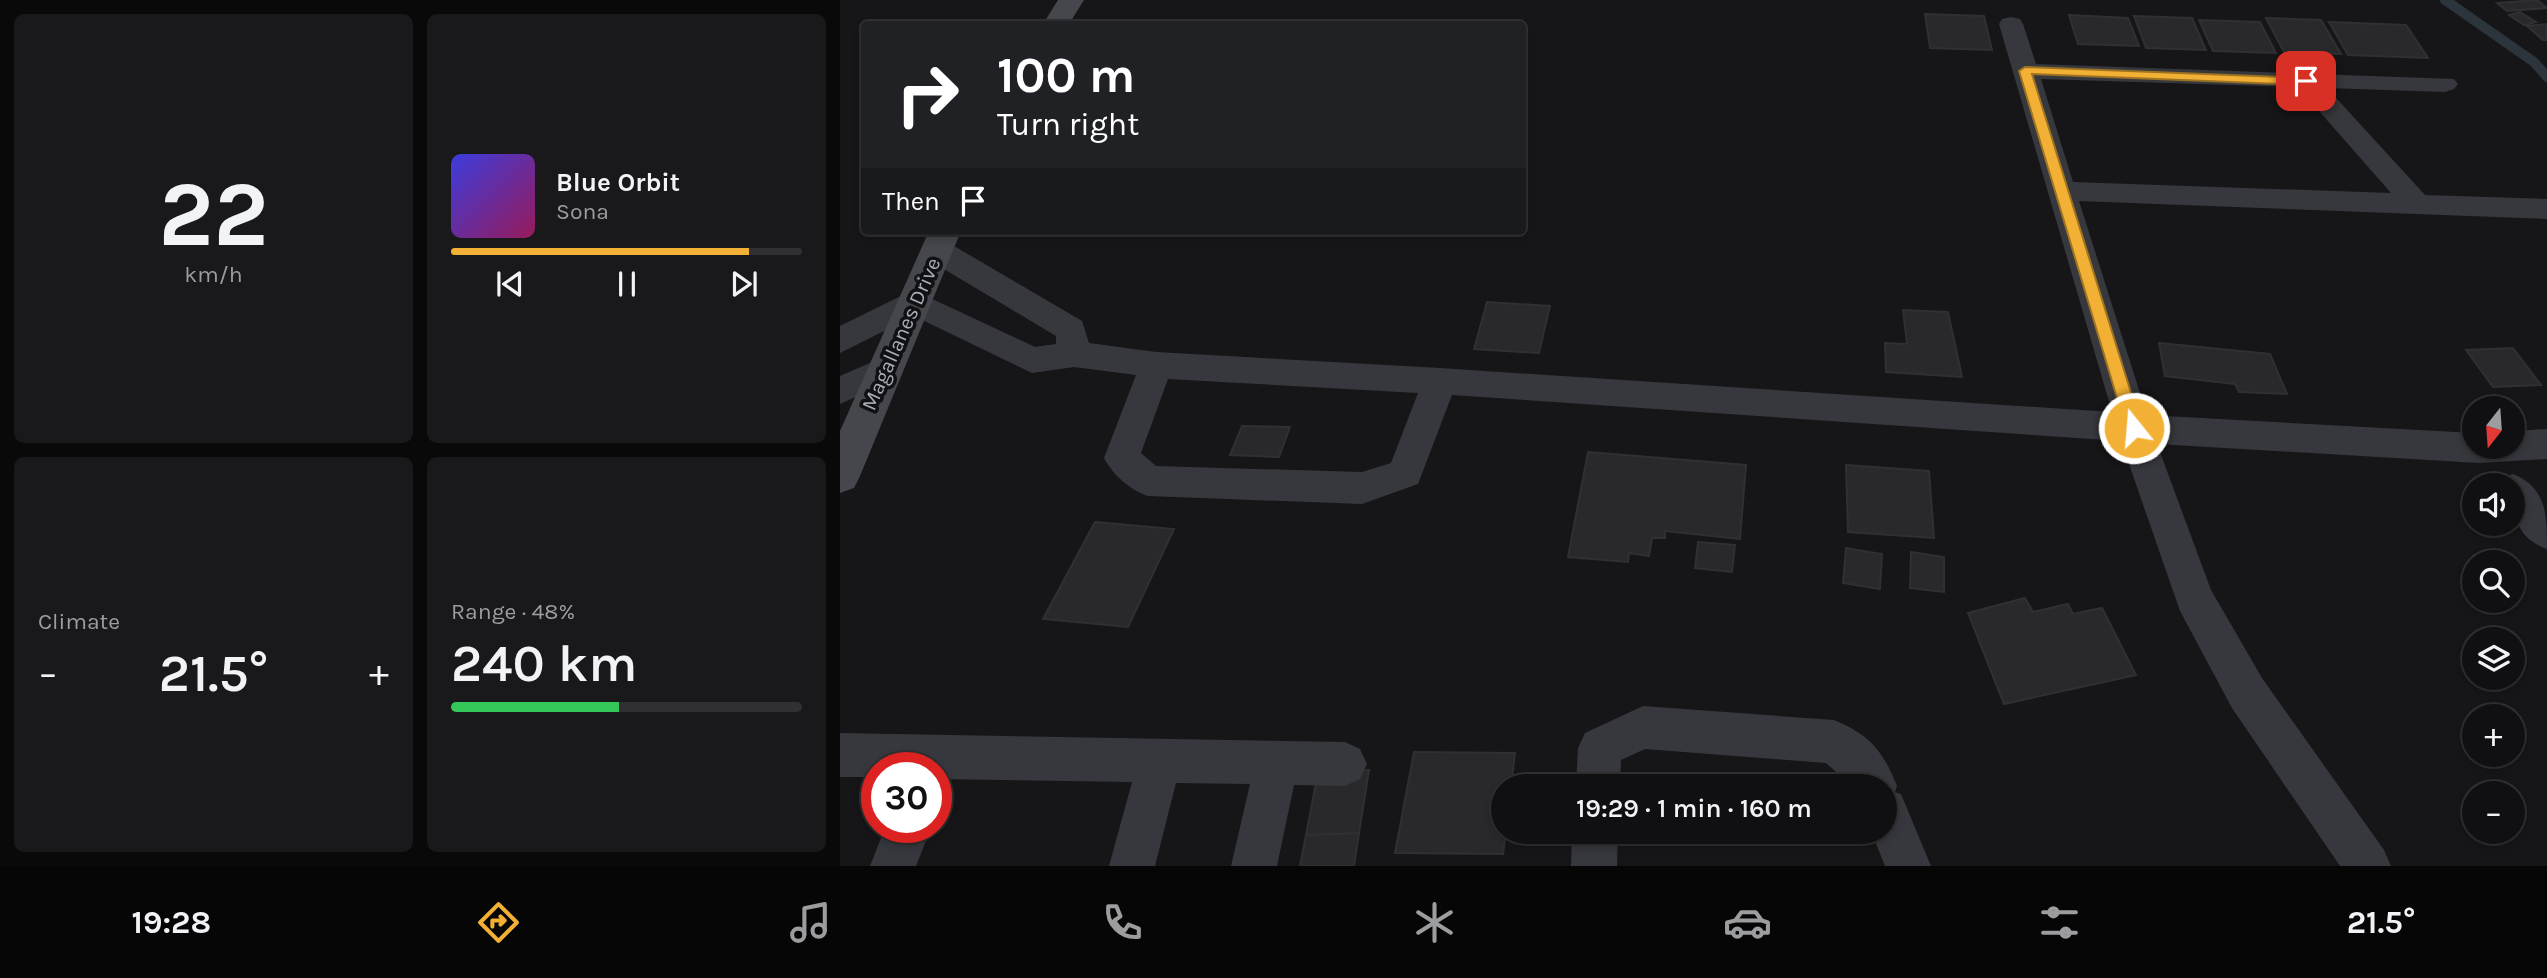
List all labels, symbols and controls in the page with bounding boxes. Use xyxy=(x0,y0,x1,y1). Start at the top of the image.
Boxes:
text: 100 m xyxy=(997,47,1135,104)
icon: right xyxy=(882,49,973,140)
pin xyxy=(2276,51,2336,111)
icon: arrive xyxy=(2287,62,2325,100)
text: Turn right xyxy=(997,106,1139,143)
text: 22 xyxy=(158,162,269,268)
text: Blue Orbit xyxy=(556,167,680,198)
icon: arrive xyxy=(954,182,992,220)
text: Then xyxy=(882,186,940,217)
text: Sona xyxy=(556,198,609,225)
street label: Magallanes Drive xyxy=(857,254,945,414)
text: km/h xyxy=(184,261,243,288)
icon: previous xyxy=(491,265,529,303)
icon: pause xyxy=(608,265,646,303)
icon: next xyxy=(725,265,763,303)
position arrow xyxy=(2097,391,2171,465)
north arrow xyxy=(2462,396,2525,458)
map controls xyxy=(2462,396,2525,844)
button: sound xyxy=(2462,473,2525,536)
button: search xyxy=(2462,550,2525,613)
text: Range · 48% xyxy=(451,598,575,625)
text: Climate xyxy=(38,608,120,635)
button: layers xyxy=(2462,627,2525,690)
text: 240 km xyxy=(451,633,637,694)
text: 21.5° xyxy=(159,643,268,704)
text: − xyxy=(38,651,58,696)
text: + xyxy=(369,651,389,696)
button: + xyxy=(2462,704,2525,767)
speed limit sign: 30 xyxy=(861,752,952,843)
button: − xyxy=(2462,781,2525,844)
text: 19:29 · 1 min · 160 m xyxy=(1576,793,1812,824)
icon: directions xyxy=(474,898,523,947)
icon: music xyxy=(786,898,835,947)
icon: phone xyxy=(1098,898,1147,947)
icon: climate xyxy=(1410,898,1459,947)
icon: car xyxy=(1723,898,1772,947)
icon: filters xyxy=(2035,898,2084,947)
text: 19:28 xyxy=(132,904,211,941)
text: 21.5° xyxy=(2347,904,2415,941)

